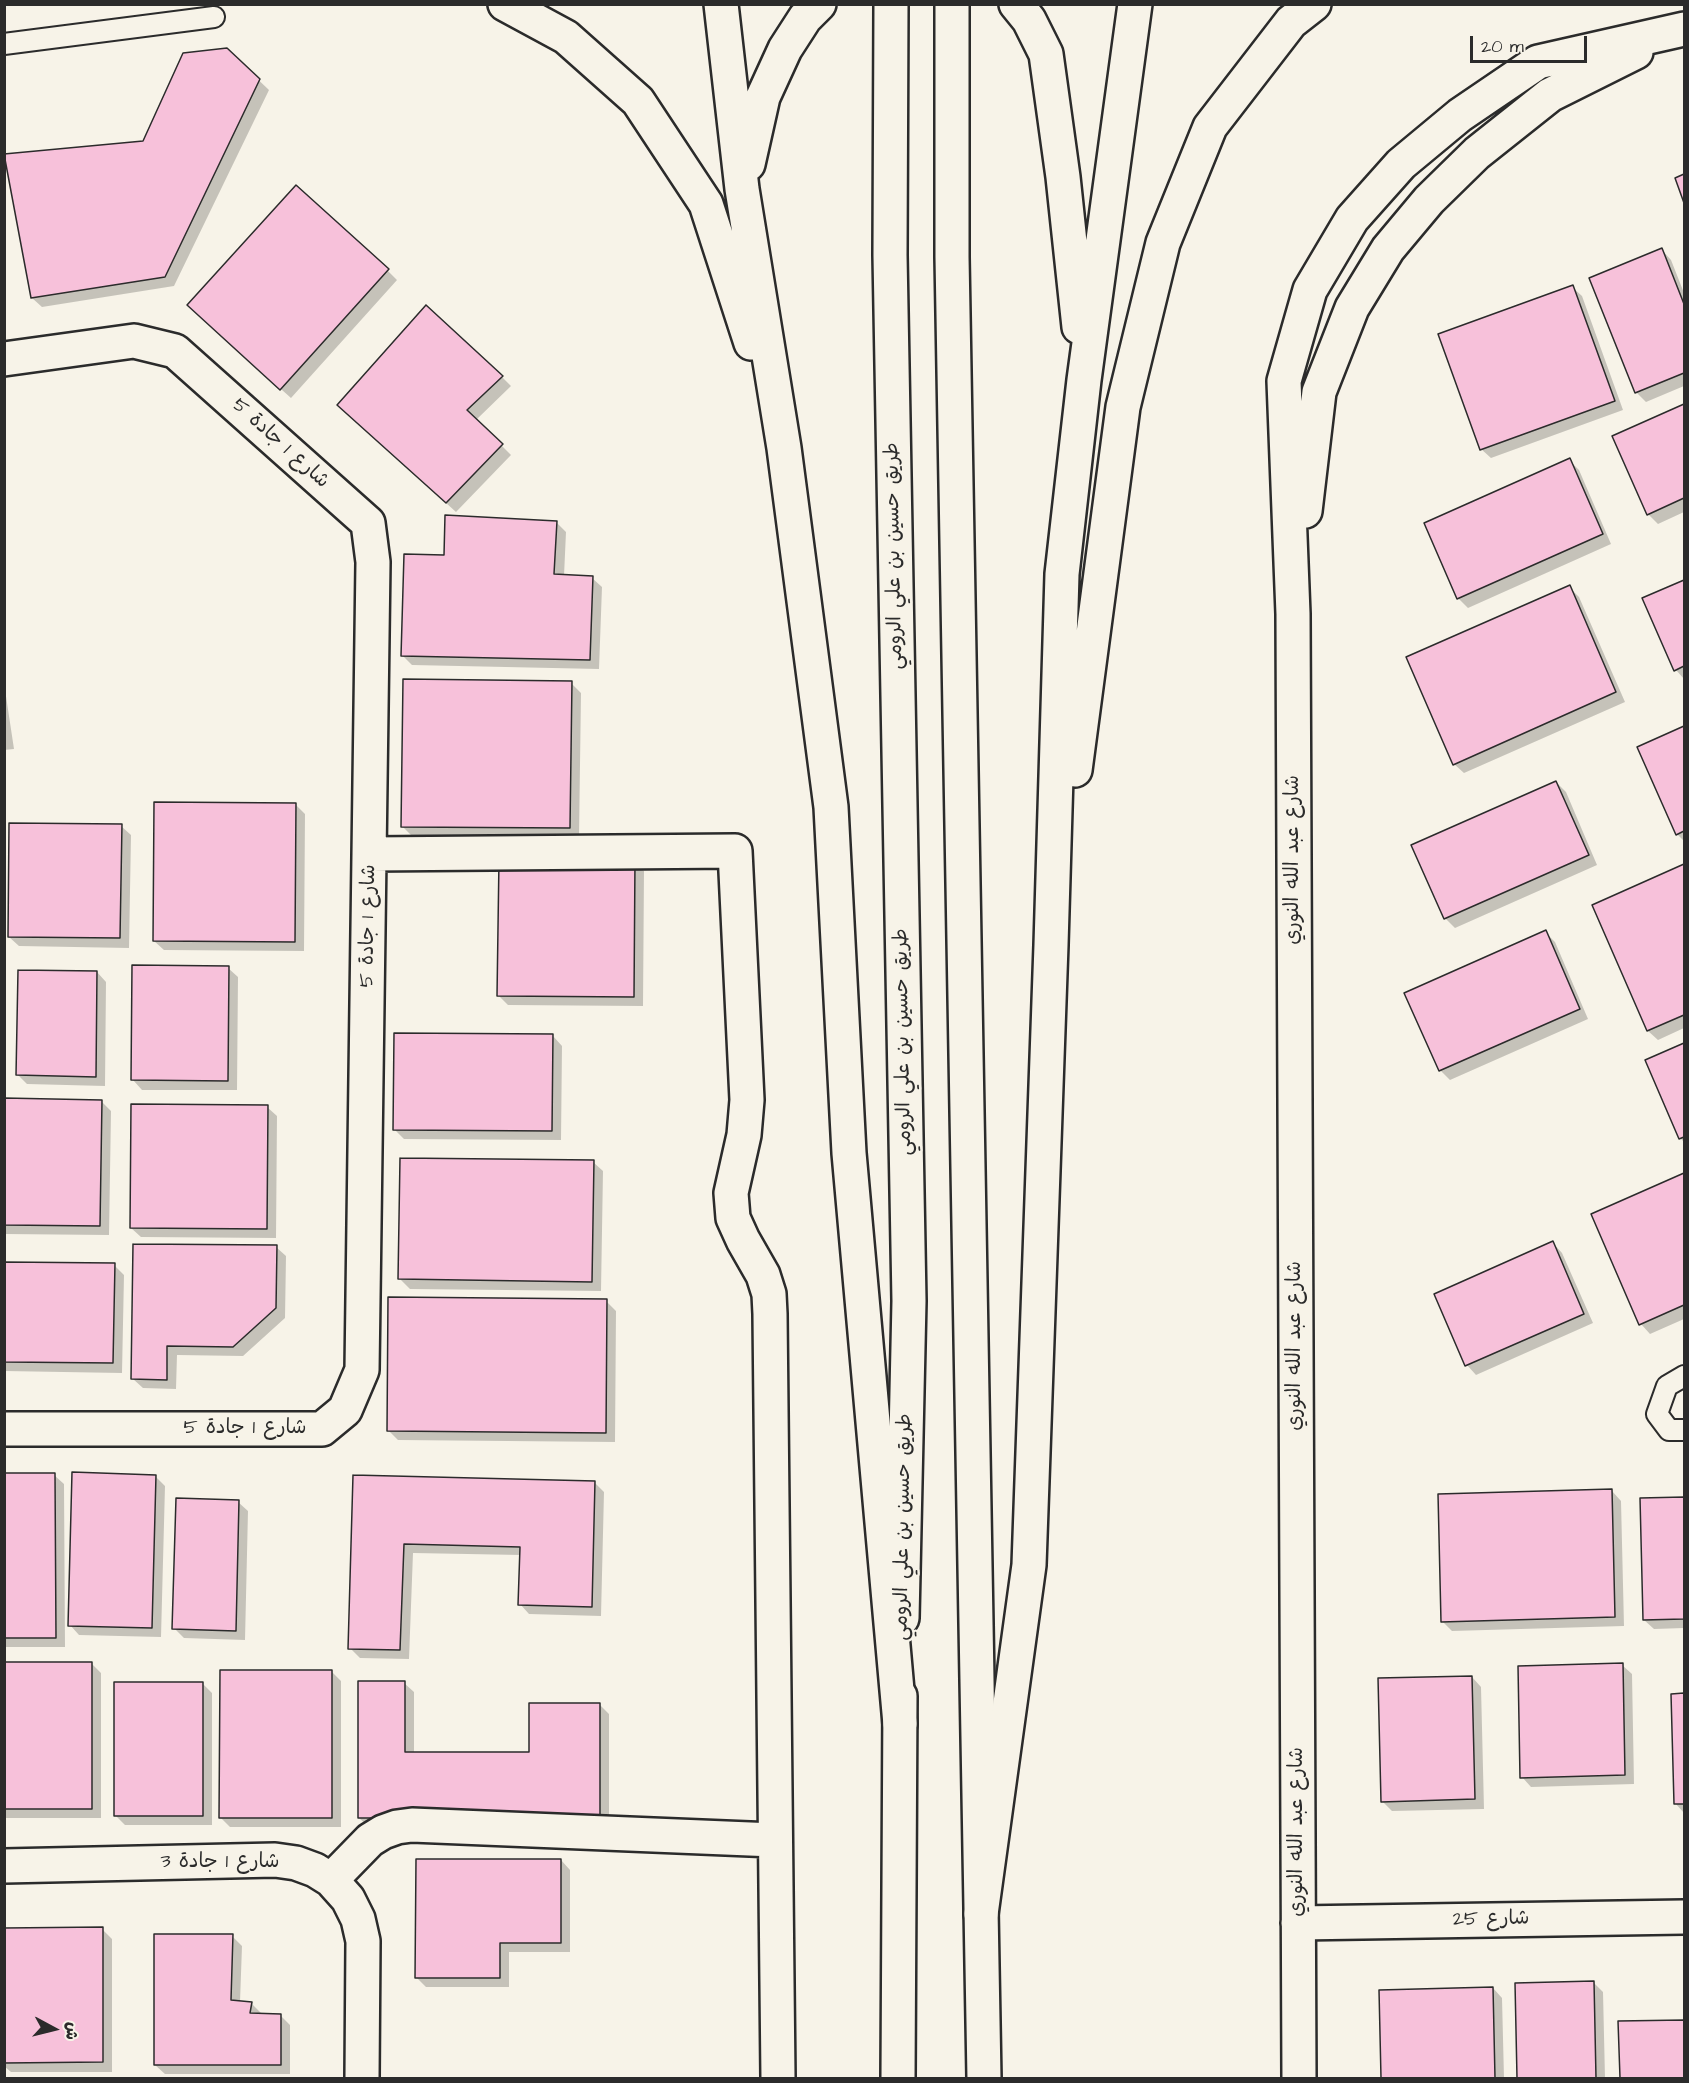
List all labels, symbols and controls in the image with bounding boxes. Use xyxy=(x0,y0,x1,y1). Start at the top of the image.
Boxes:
scale bar xyxy=(1473,24,1590,62)
text: 20 m xyxy=(1481,34,1524,59)
street label: شارع 1 جادة 5 xyxy=(226,394,334,494)
street label: طريق حسين بن علي الرومي xyxy=(881,442,909,670)
street label: شارع عبد الله النوري xyxy=(1282,775,1306,945)
street label: شارع 1 جادة 5 xyxy=(356,864,382,988)
street label: طريق حسين بن علي الرومي xyxy=(890,928,918,1156)
street label: شارع عبد الله النوري xyxy=(1284,1261,1308,1431)
street label: طريق حسين بن علي الرومي xyxy=(890,1413,918,1641)
street label: شارع 1 جادة 5 xyxy=(184,1417,306,1441)
street label: شارع عبد الله النوري xyxy=(1286,1747,1310,1917)
street label: شارع 1 جادة 3 xyxy=(161,1851,279,1875)
street label: شارع 25 xyxy=(1452,1907,1530,1933)
north arrow xyxy=(24,1999,84,2059)
text: ش xyxy=(60,2021,84,2041)

